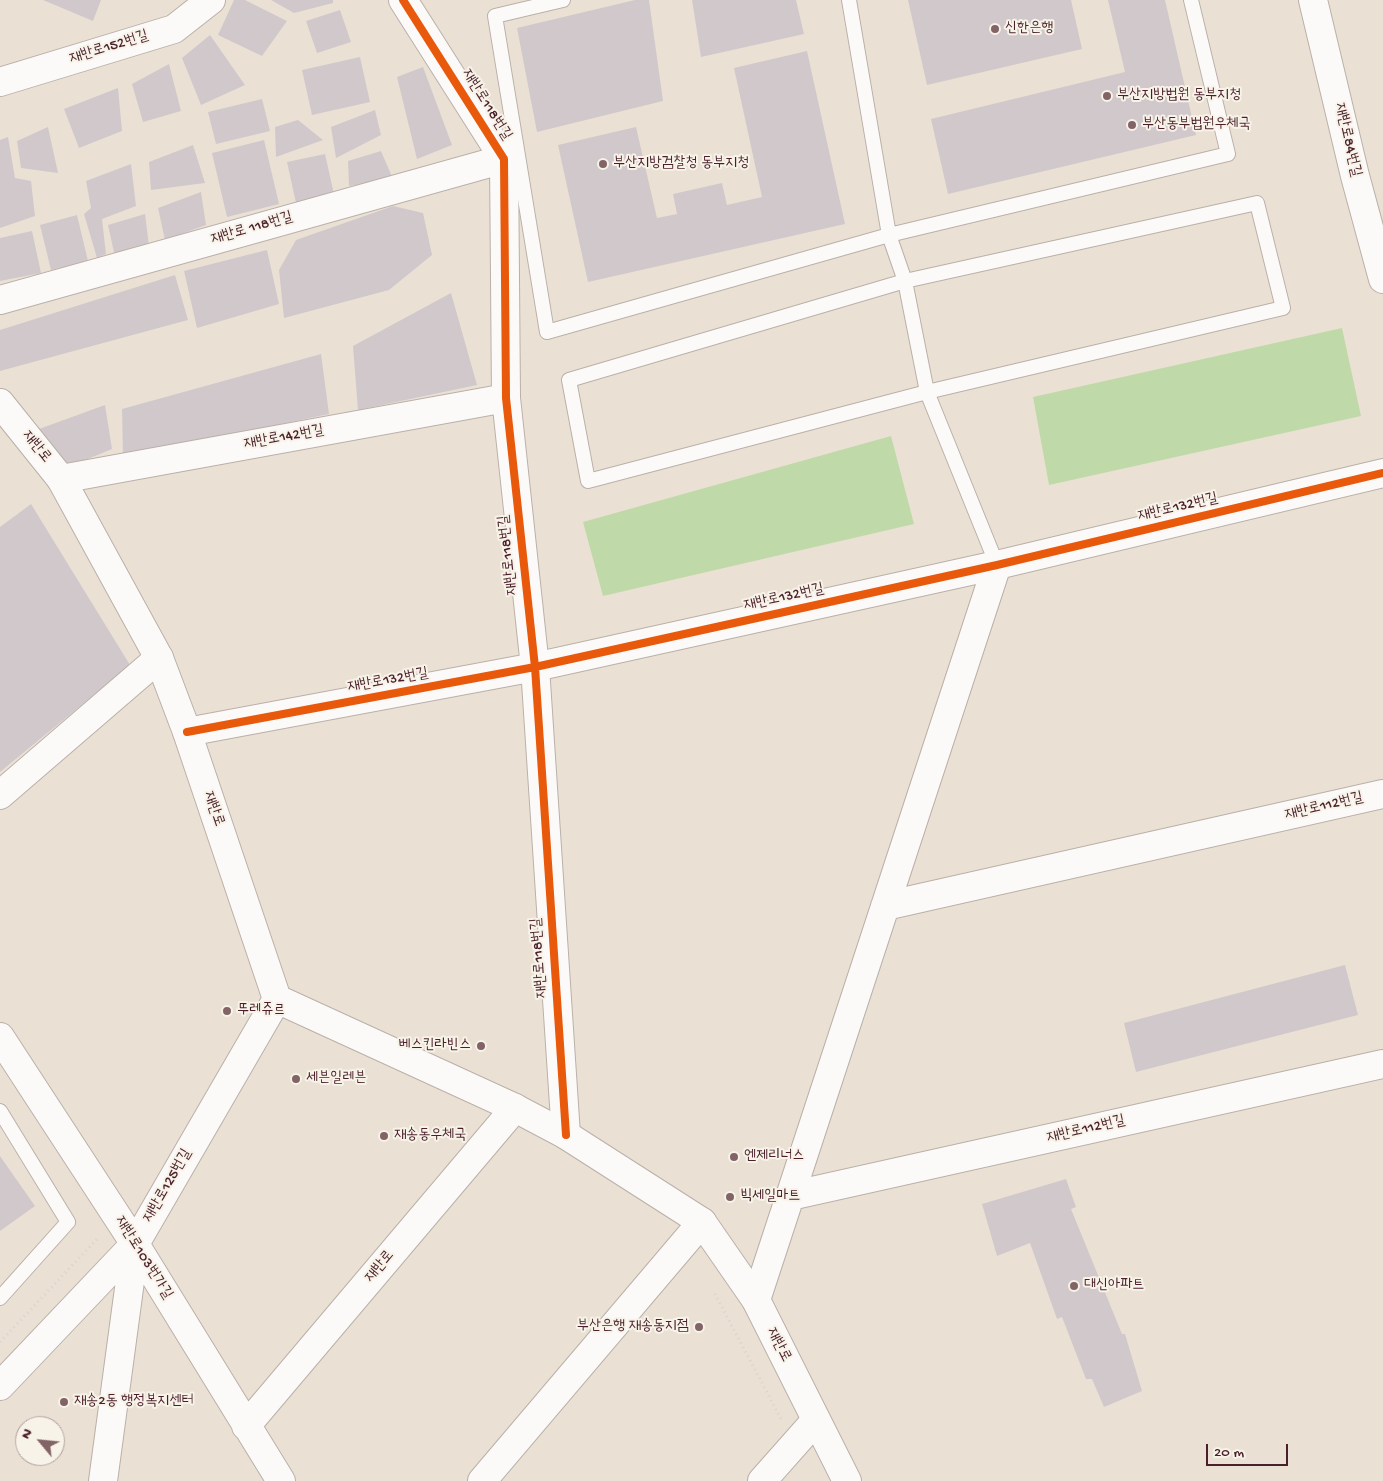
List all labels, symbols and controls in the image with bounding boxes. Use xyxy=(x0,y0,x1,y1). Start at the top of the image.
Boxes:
place label: 신한은행 xyxy=(1005,20,1053,38)
marker: 신한은행 xyxy=(989,23,1001,35)
street label: 재반로152번길 xyxy=(67,27,151,69)
street label: 재반로118번길 xyxy=(457,66,515,144)
place label: 부산지방법원 동부지청 xyxy=(1117,87,1241,105)
marker: 부산지방법원 동부지청 xyxy=(1101,90,1113,102)
street label: 재반로84번길 xyxy=(1330,101,1364,179)
place label: 부산동부법원우체국 xyxy=(1142,116,1251,134)
marker: 부산동부법원우체국 xyxy=(1126,119,1138,131)
place label: 부산지방검찰청 동부지청 xyxy=(613,155,749,173)
marker: 부산지방검찰청 동부지청 xyxy=(597,158,609,170)
street label: 재반로 118번길 xyxy=(209,209,295,249)
street label: 재반로142번길 xyxy=(243,422,325,454)
street label: 재반로 xyxy=(18,427,54,467)
street label: 재반로132번길 xyxy=(1136,490,1220,526)
street label: 재반로118번길 xyxy=(496,514,522,596)
street label: 재반로132번길 xyxy=(742,581,826,615)
street label: 재반로132번길 xyxy=(346,665,430,697)
street label: 재반로 xyxy=(199,789,227,829)
street label: 재반로112번길 xyxy=(1283,789,1365,825)
street label: 재반로118번길 xyxy=(528,917,552,999)
place label: 뚜레쥬르 xyxy=(237,1002,285,1020)
marker: 뚜레쥬르 xyxy=(221,1005,233,1017)
place label: 베스킨라빈스 xyxy=(399,1037,471,1055)
marker: 베스킨라빈스 xyxy=(475,1040,487,1052)
place label: 세븐일레븐 xyxy=(306,1070,366,1088)
marker: 세븐일레븐 xyxy=(290,1073,302,1085)
street label: 재반로112번길 xyxy=(1045,1112,1127,1148)
place label: 재송동우체국 xyxy=(394,1127,466,1145)
marker: 재송동우체국 xyxy=(378,1130,390,1142)
street label: 재반로125번길 xyxy=(140,1146,196,1226)
place label: 엔제리너스 xyxy=(744,1148,804,1166)
marker: 엔제리너스 xyxy=(728,1151,740,1163)
place label: 빅세일마트 xyxy=(740,1188,800,1206)
marker: 빅세일마트 xyxy=(724,1191,736,1203)
street label: 재반로103번가길 xyxy=(110,1213,176,1303)
street label: 재반로 xyxy=(361,1247,399,1287)
place label: 대신아파트 xyxy=(1084,1277,1144,1295)
marker: 대신아파트 xyxy=(1068,1280,1080,1292)
place label: 부산은행 재송동지점 xyxy=(577,1318,689,1336)
marker: 부산은행 재송동지점 xyxy=(693,1321,705,1333)
street label: 재반로 xyxy=(762,1325,794,1365)
place label: 재송2동 행정복지센터 xyxy=(74,1393,194,1411)
marker: 재송2동 행정복지센터 xyxy=(58,1396,70,1408)
north arrow xyxy=(15,1416,65,1466)
text: N xyxy=(18,1426,37,1442)
scale bar xyxy=(1208,1434,1290,1466)
text: 20 m xyxy=(1214,1444,1244,1462)

